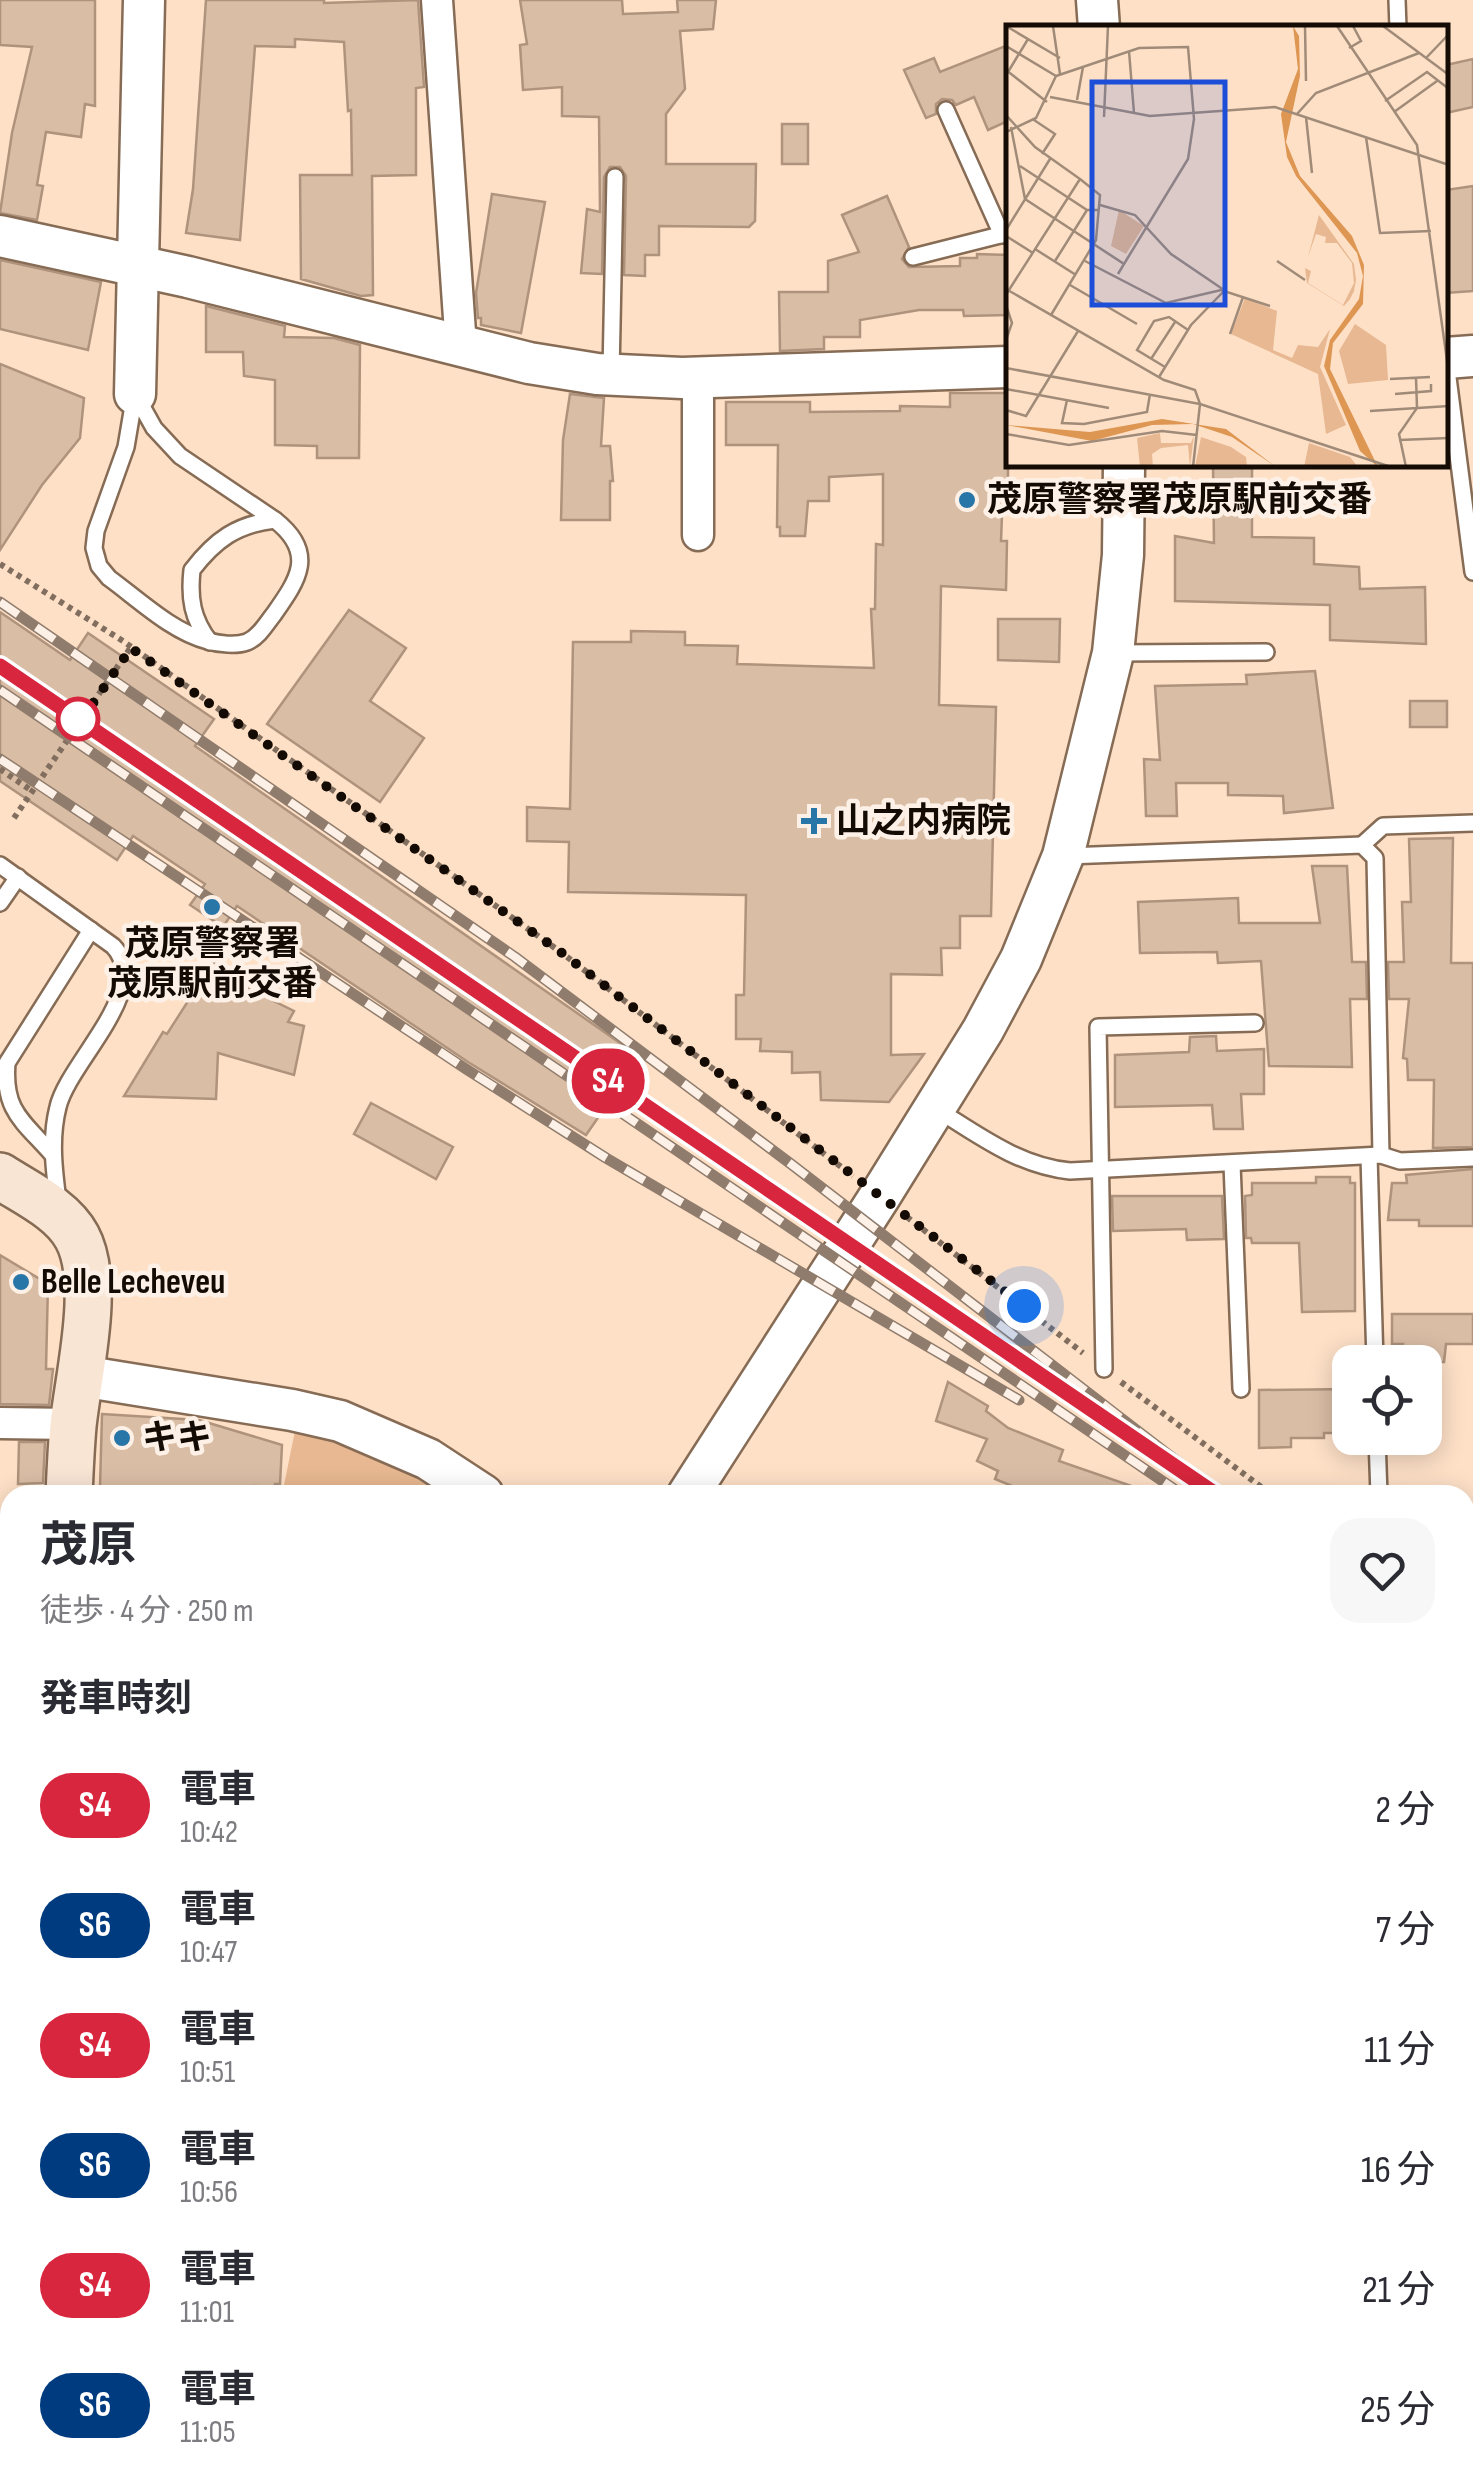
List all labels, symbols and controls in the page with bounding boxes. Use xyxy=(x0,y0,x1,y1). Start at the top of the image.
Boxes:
inset map xyxy=(1006,25,1448,468)
place label: 茂原警察署茂原駅前交番 xyxy=(987,479,1372,522)
marker: 茂原警察署茂原駅前交番 xyxy=(956,489,978,511)
unlabelled marker xyxy=(57,698,99,740)
place label: 山之内病院 xyxy=(836,800,1011,843)
marker: 山之内病院 xyxy=(801,808,827,834)
marker: 茂原警察署 茂原駅前交番 xyxy=(201,896,223,918)
place label: 茂原警察署 茂原駅前交番 xyxy=(107,923,317,1006)
line badge: S4 xyxy=(563,1048,653,1114)
text: S4 xyxy=(592,1060,624,1103)
place label: Belle Lecheveu xyxy=(41,1261,225,1304)
marker: Belle Lecheveu xyxy=(10,1271,32,1293)
your location xyxy=(999,1281,1049,1331)
map controls xyxy=(1332,1345,1442,1455)
button: locate xyxy=(1332,1345,1442,1455)
place label: キキ xyxy=(142,1417,212,1460)
marker: キキ xyxy=(111,1427,133,1449)
text: 茂原 xyxy=(40,1518,136,1575)
button: heart xyxy=(1330,1518,1435,1623)
text: 徒歩 · 4 分 · 250 m xyxy=(40,1592,253,1631)
text: 発車時刻 xyxy=(40,1677,192,1722)
text: 電車 xyxy=(180,1768,256,1813)
text: S4 xyxy=(79,1784,111,1827)
text: 2 分 xyxy=(1375,1788,1435,1833)
text: 10:42 xyxy=(180,1813,238,1852)
text: 電車 xyxy=(180,1888,256,1933)
text: S6 xyxy=(79,1904,111,1947)
text: 7 分 xyxy=(1376,1908,1435,1953)
text: 10:47 xyxy=(180,1933,237,1972)
text: 電車 xyxy=(180,2008,256,2053)
text: S4 xyxy=(79,2024,111,2067)
text: 11 分 xyxy=(1364,2028,1435,2073)
text: 10:51 xyxy=(180,2053,235,2092)
text: 電車 xyxy=(180,2128,256,2173)
text: S6 xyxy=(79,2144,111,2187)
text: 16 分 xyxy=(1361,2148,1435,2193)
text: 10:56 xyxy=(180,2173,238,2212)
text: 電車 xyxy=(180,2248,256,2293)
text: S4 xyxy=(79,2264,111,2307)
text: 21 分 xyxy=(1362,2268,1435,2313)
text: 11:01 xyxy=(180,2293,234,2332)
text: 電車 xyxy=(180,2368,256,2413)
text: S6 xyxy=(79,2384,111,2427)
text: 25 分 xyxy=(1360,2388,1435,2433)
text: 11:05 xyxy=(180,2413,236,2452)

